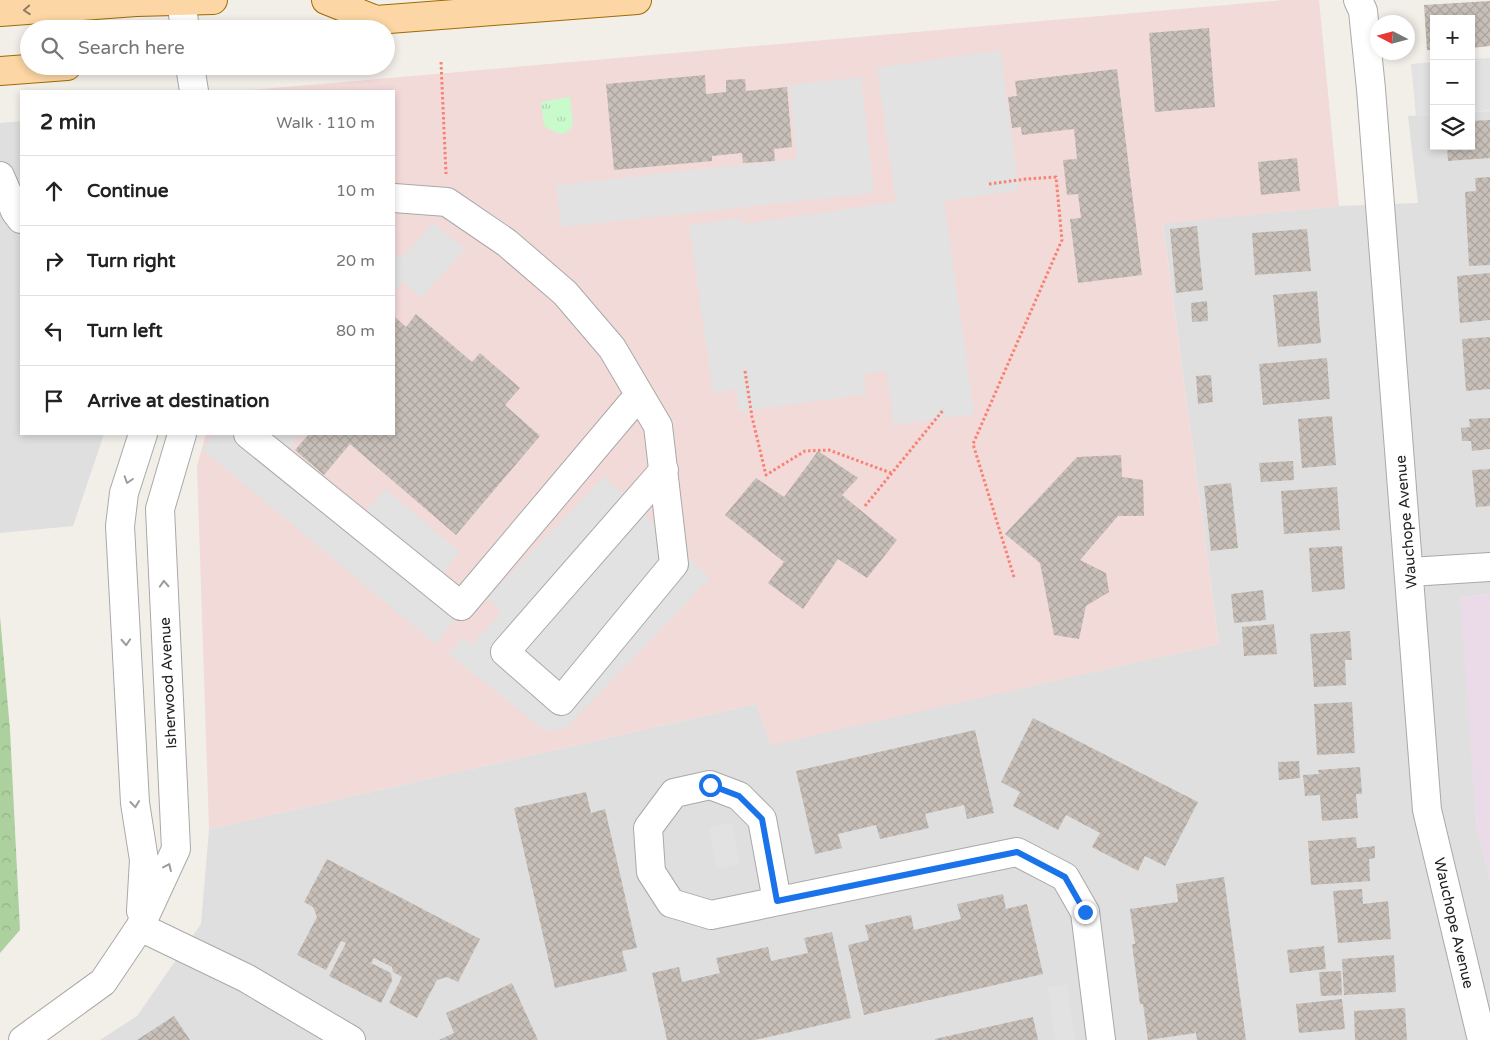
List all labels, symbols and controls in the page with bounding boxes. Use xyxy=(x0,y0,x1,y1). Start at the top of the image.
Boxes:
one-way arrow xyxy=(23,4,31,15)
north arrow xyxy=(1370,15,1415,60)
map controls xyxy=(1430,15,1475,150)
button: + xyxy=(1430,15,1475,60)
search box xyxy=(20,20,395,75)
icon: search xyxy=(38,34,66,62)
text: Search here xyxy=(78,37,185,59)
button: − xyxy=(1430,60,1475,105)
button: layers xyxy=(1430,105,1475,150)
text: 2 min xyxy=(40,110,96,135)
text: Walk · 110 m xyxy=(276,113,375,133)
icon: ahead xyxy=(40,177,68,205)
text: Continue xyxy=(87,180,169,202)
text: 10 m xyxy=(336,181,375,201)
icon: right xyxy=(40,247,68,275)
text: Turn right xyxy=(87,250,175,272)
text: 20 m xyxy=(336,251,375,271)
icon: left xyxy=(40,317,68,345)
text: Turn left xyxy=(87,320,163,342)
text: 80 m xyxy=(336,321,375,341)
icon: arrive xyxy=(40,387,68,415)
text: Arrive at destination xyxy=(87,390,270,412)
street label: Wauchope Avenue xyxy=(1391,455,1421,589)
one-way arrow xyxy=(124,475,134,484)
one-way arrow xyxy=(158,580,169,588)
street label: Isherwood Avenue xyxy=(156,617,180,749)
one-way arrow xyxy=(121,638,132,646)
route start xyxy=(699,774,722,797)
one-way arrow xyxy=(129,800,140,808)
street label: Wauchope Avenue xyxy=(1430,856,1478,990)
one-way arrow xyxy=(162,863,172,872)
route end xyxy=(1074,901,1097,924)

